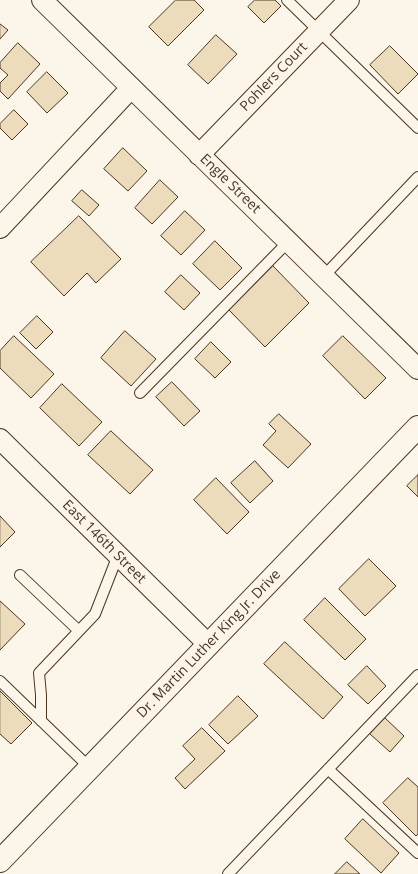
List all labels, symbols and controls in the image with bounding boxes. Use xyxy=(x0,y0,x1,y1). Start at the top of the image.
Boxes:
street label: Pohlers Court xyxy=(237,39,311,115)
street label: Engle Street xyxy=(196,151,264,217)
street label: East 146th Street xyxy=(59,497,149,587)
street label: Dr. Martin Luther King Jr. Drive xyxy=(134,566,284,722)

